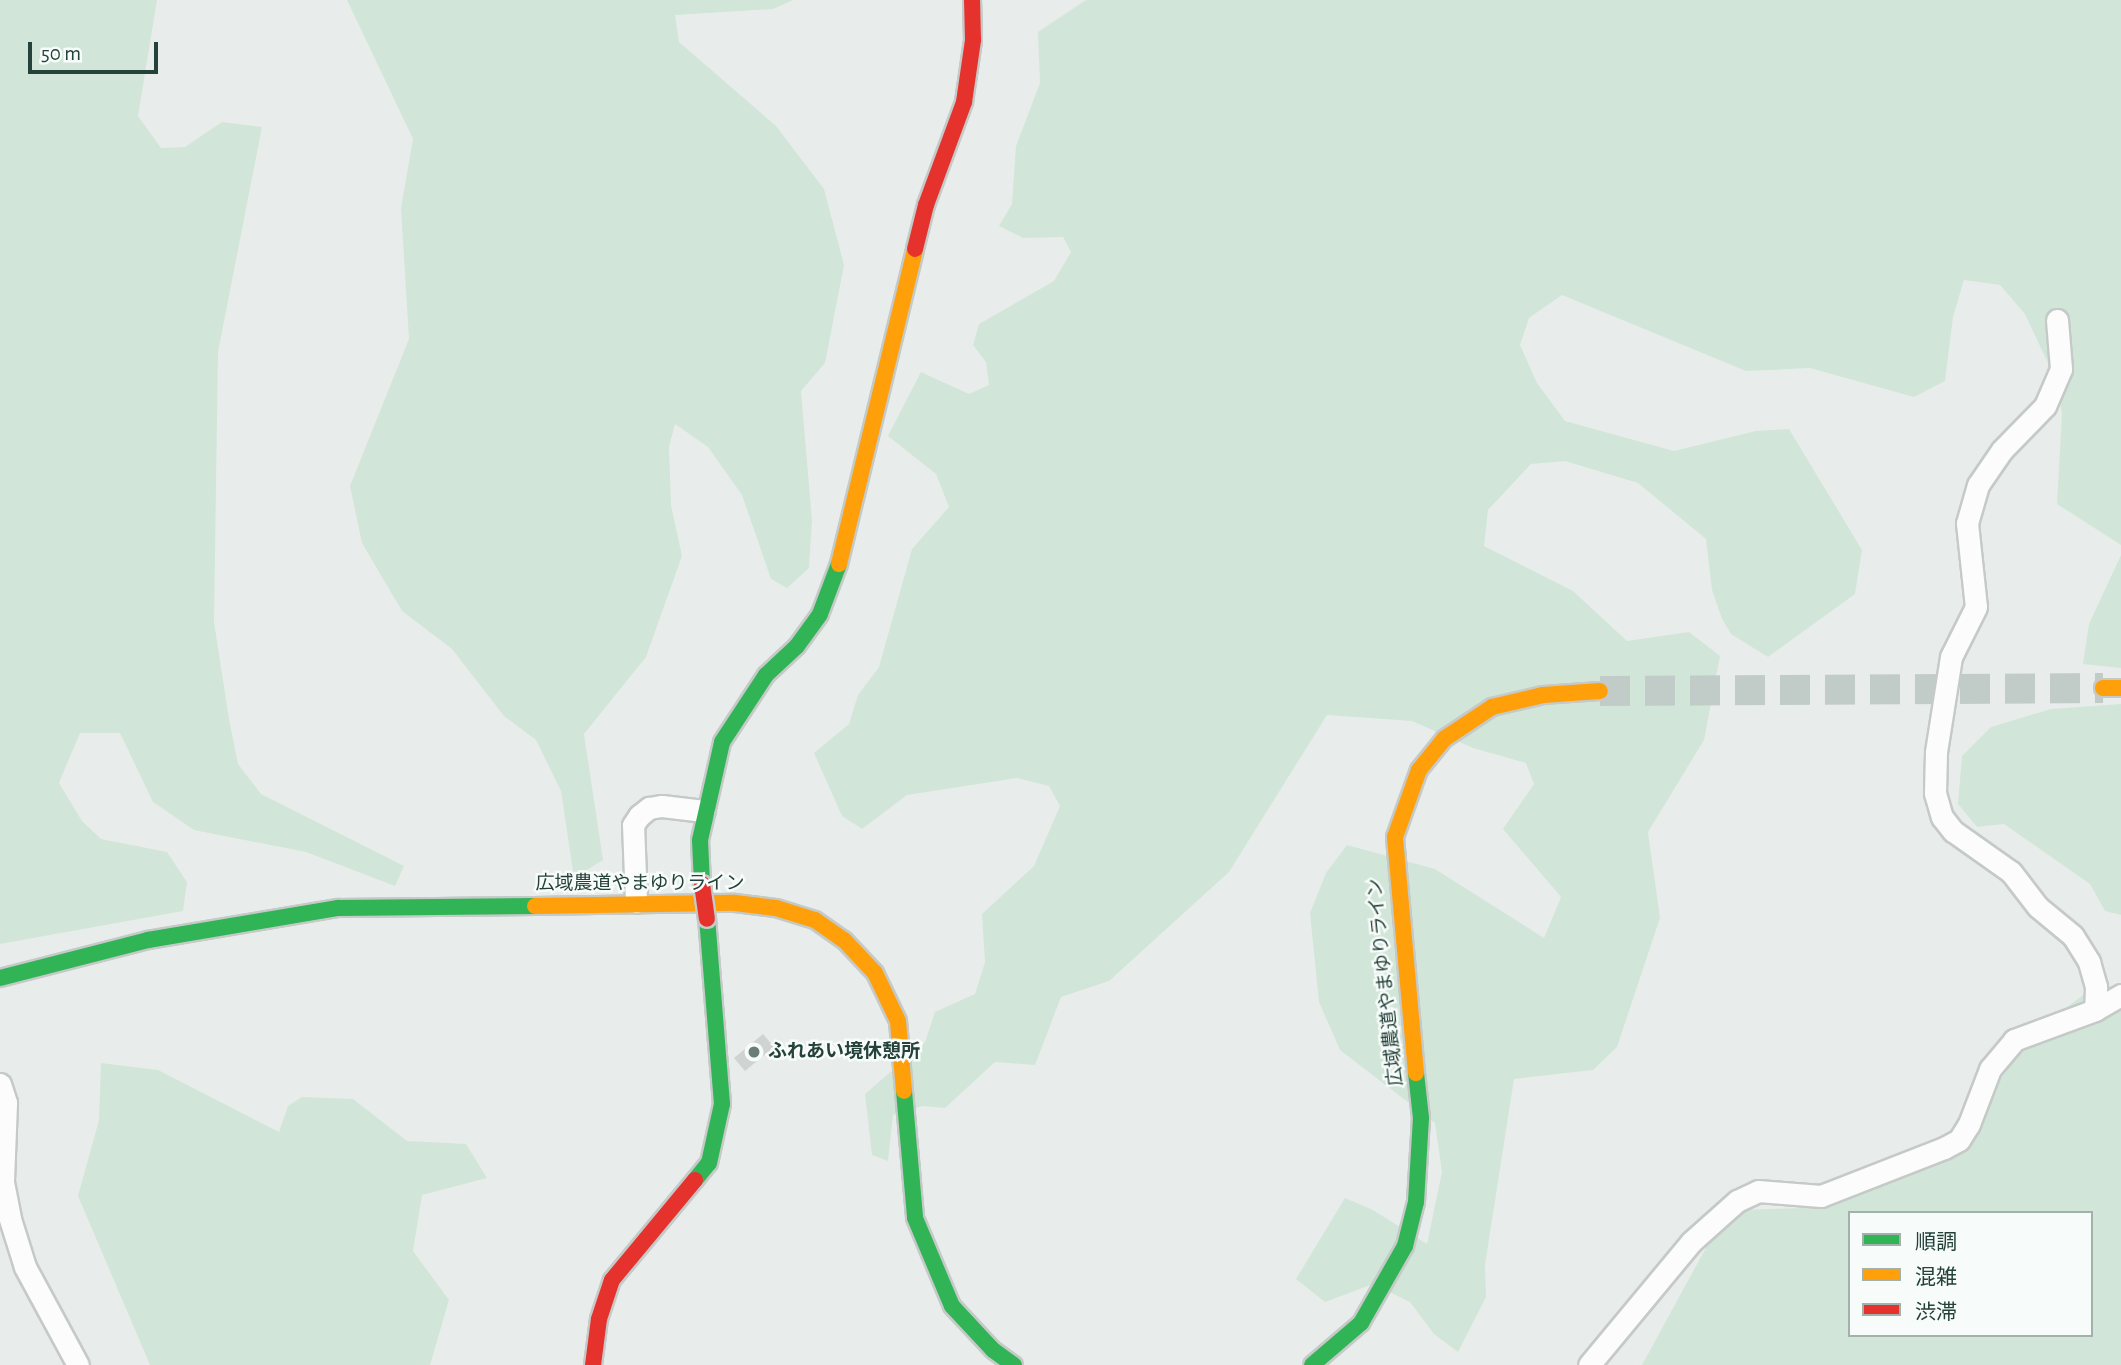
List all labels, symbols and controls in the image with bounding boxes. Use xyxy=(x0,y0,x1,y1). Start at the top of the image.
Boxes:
scale bar xyxy=(32,28,161,72)
text: 50 m xyxy=(41,43,81,64)
street label: 広域農道やまゆりライン xyxy=(536,873,744,895)
street label: 広域農道やまゆりライン xyxy=(1364,877,1408,1087)
place label: ふれあい境休憩所 xyxy=(768,1041,920,1063)
marker: ふれあい境休憩所 xyxy=(746,1044,762,1060)
legend xyxy=(1848,1211,2093,1337)
text: 順調 xyxy=(1915,1232,1957,1253)
text: 混雑 xyxy=(1915,1267,1957,1288)
text: 渋滞 xyxy=(1915,1302,1957,1323)

